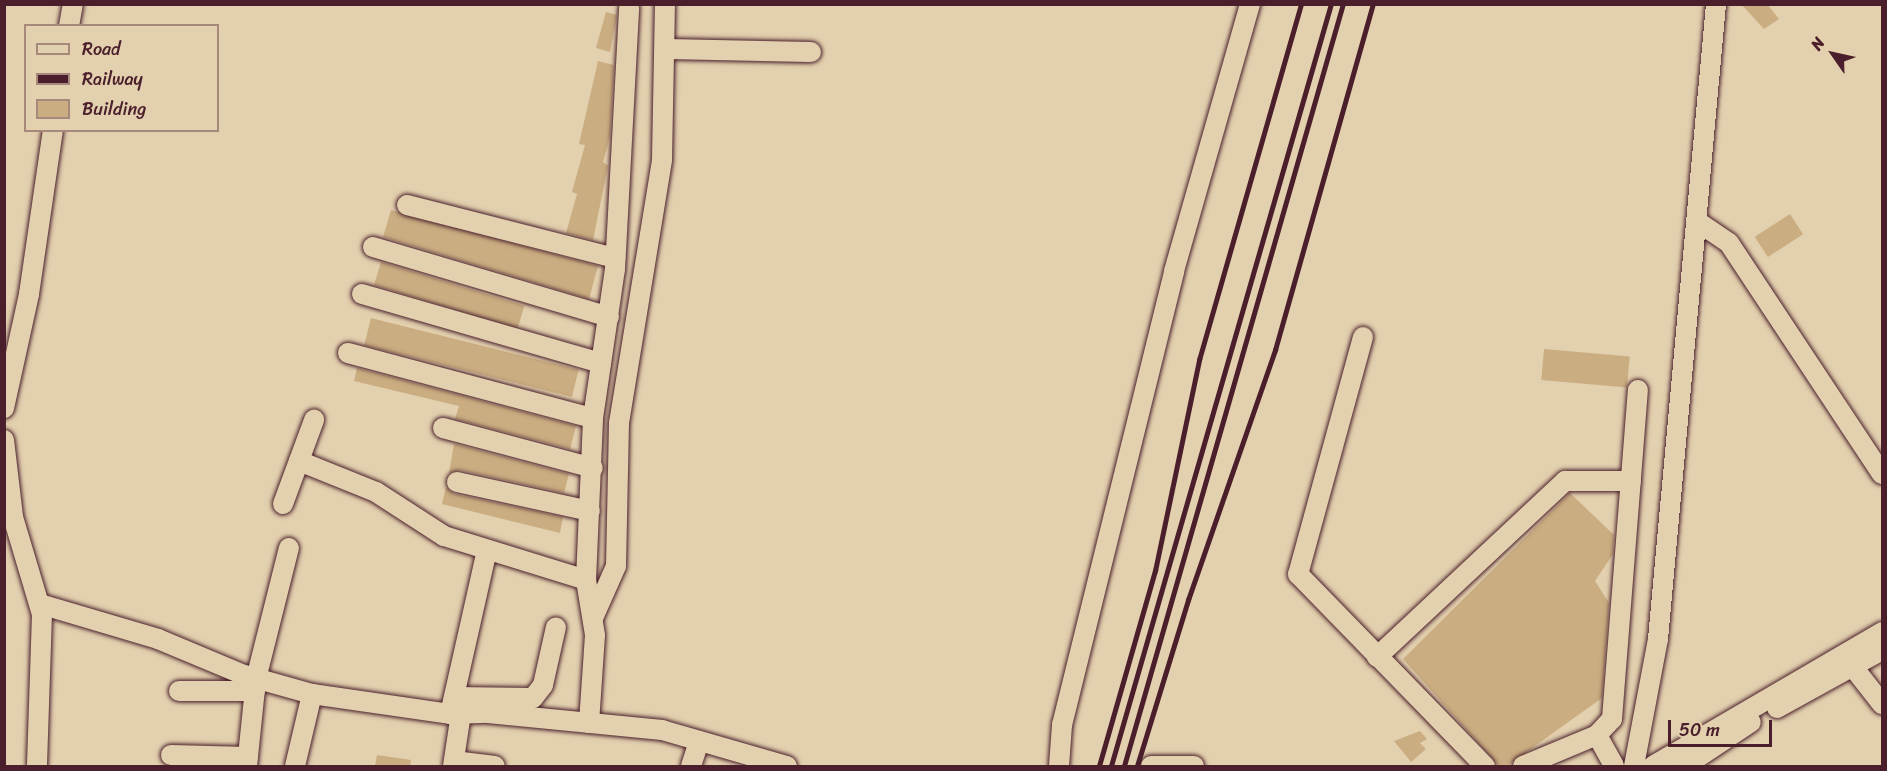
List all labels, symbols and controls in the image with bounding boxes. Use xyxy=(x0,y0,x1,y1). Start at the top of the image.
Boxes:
legend xyxy=(24,24,219,132)
north arrow xyxy=(1803,24,1863,84)
text: N xyxy=(1803,31,1833,56)
text: Road xyxy=(82,33,121,65)
text: Railway xyxy=(82,63,143,95)
text: Building xyxy=(82,93,146,125)
scale bar xyxy=(1671,708,1774,746)
text: 50 m xyxy=(1679,714,1720,746)

